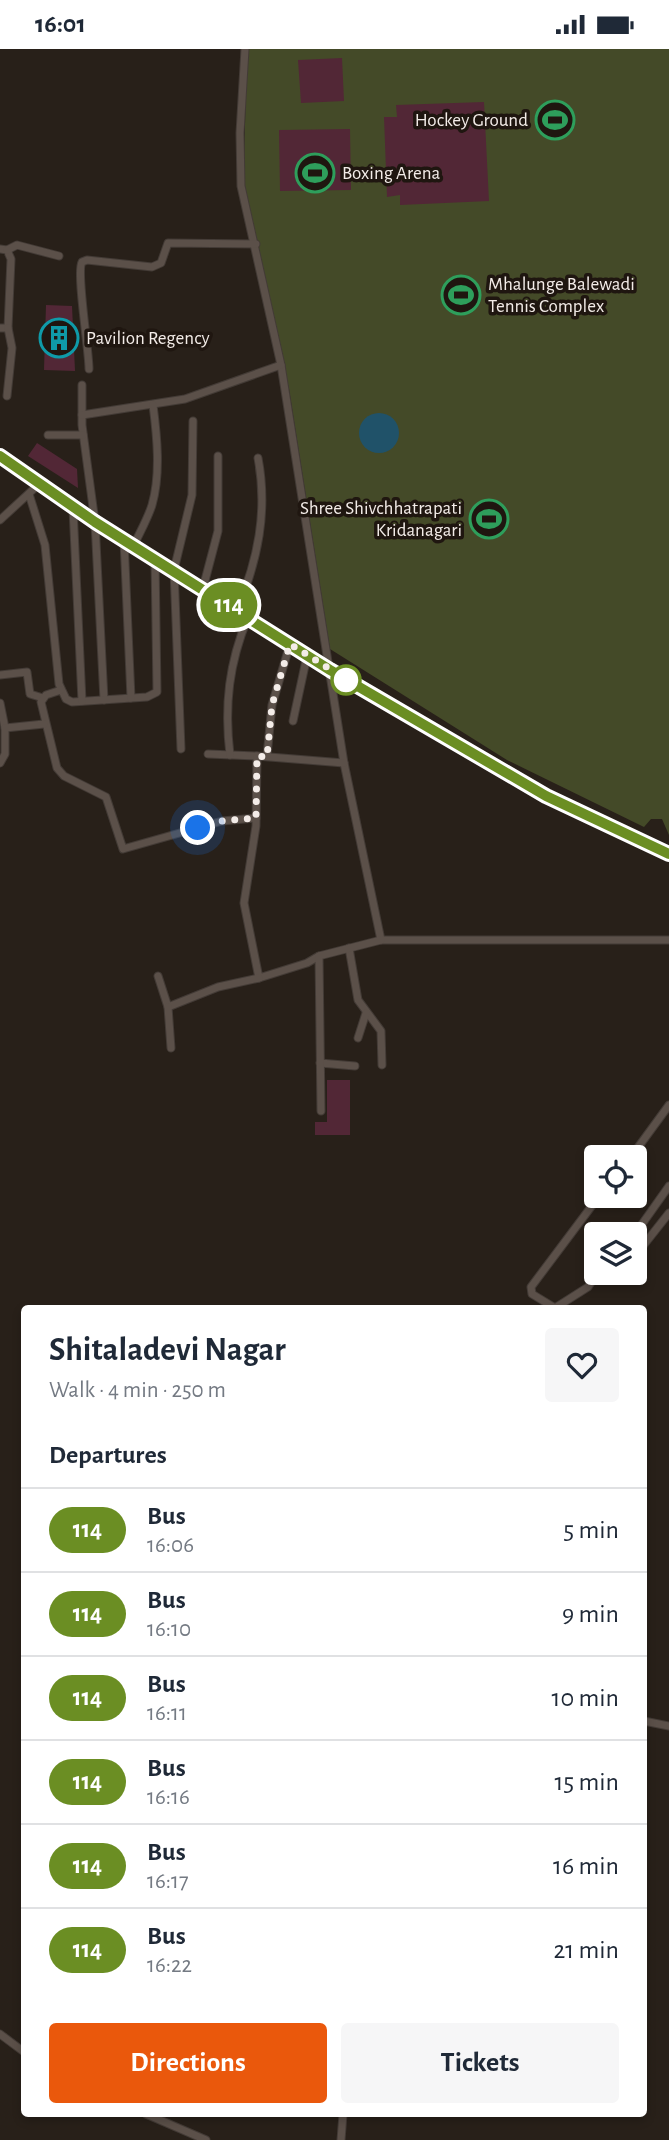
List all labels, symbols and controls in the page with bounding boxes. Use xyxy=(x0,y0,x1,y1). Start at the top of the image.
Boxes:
text: 16:01 xyxy=(35,11,86,37)
sports icon: Hockey Ground xyxy=(534,99,576,141)
place label: Hockey Ground xyxy=(415,111,528,130)
sports icon: Boxing Arena xyxy=(294,152,336,194)
place label: Boxing Arena xyxy=(342,164,441,183)
sports icon: Mhalunge Balewadi Tennis Complex xyxy=(440,274,482,316)
place label: Mhalunge Balewadi Tennis Complex xyxy=(488,275,635,316)
building icon: Pavilion Regency xyxy=(38,317,80,359)
place label: Pavilion Regency xyxy=(86,329,210,348)
sports icon: Shree Shivchhatrapati Kridanagari xyxy=(468,498,510,540)
place label: Shree Shivchhatrapati Kridanagari xyxy=(300,499,462,540)
line badge: 114 xyxy=(189,582,269,628)
text: 114 xyxy=(214,593,244,617)
unlabelled marker xyxy=(331,665,361,695)
your location xyxy=(180,810,215,845)
map controls xyxy=(584,1145,647,1285)
button: locate xyxy=(584,1145,647,1208)
button: layers xyxy=(584,1222,647,1285)
button: heart xyxy=(545,1328,619,1402)
text: Shitaladevi Nagar xyxy=(49,1334,286,1367)
text: Walk · 4 min · 250 m xyxy=(49,1379,226,1402)
text: Departures xyxy=(49,1442,167,1468)
text: Bus xyxy=(147,1503,186,1529)
text: 5 min xyxy=(563,1517,619,1543)
text: 114 xyxy=(73,1518,102,1542)
text: 16:06 xyxy=(147,1534,194,1557)
text: Bus xyxy=(147,1587,186,1613)
text: 9 min xyxy=(562,1601,619,1627)
text: 114 xyxy=(73,1602,102,1626)
text: 16:10 xyxy=(147,1618,191,1641)
text: Bus xyxy=(147,1671,186,1697)
text: 10 min xyxy=(552,1685,619,1711)
text: 114 xyxy=(73,1686,102,1710)
text: 16:11 xyxy=(147,1702,187,1725)
text: Bus xyxy=(147,1755,186,1781)
text: 15 min xyxy=(554,1769,619,1795)
text: 114 xyxy=(73,1770,102,1794)
text: 16:16 xyxy=(147,1786,190,1809)
text: Bus xyxy=(147,1839,186,1865)
text: 16 min xyxy=(553,1853,619,1879)
text: 114 xyxy=(73,1854,102,1878)
text: 16:17 xyxy=(147,1870,189,1893)
text: Bus xyxy=(147,1923,186,1949)
text: 21 min xyxy=(553,1937,619,1963)
text: 114 xyxy=(73,1938,102,1962)
text: 16:22 xyxy=(147,1954,192,1977)
button: Directions xyxy=(49,2023,327,2103)
button: Tickets xyxy=(341,2023,619,2103)

